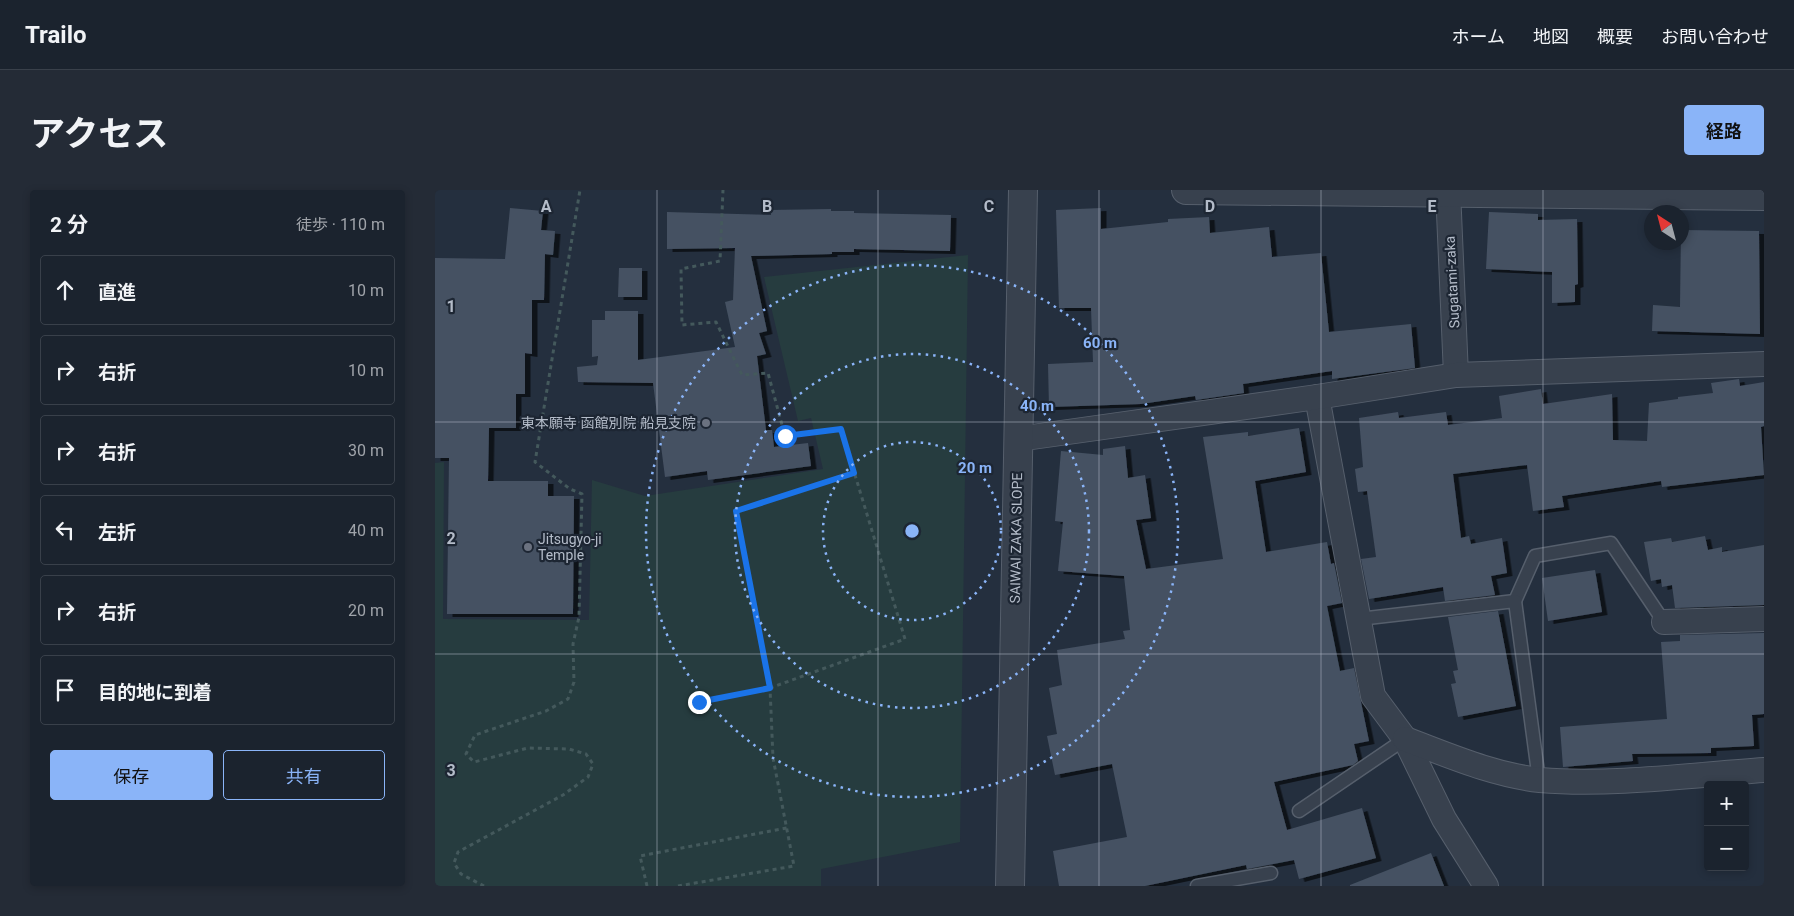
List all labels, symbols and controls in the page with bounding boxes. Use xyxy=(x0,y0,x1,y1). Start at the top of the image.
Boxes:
text: Trailo xyxy=(25,21,87,49)
text: ホーム xyxy=(1452,26,1505,47)
text: 地図 xyxy=(1533,26,1569,47)
text: 概要 xyxy=(1597,26,1633,47)
text: お問い合わせ xyxy=(1661,26,1769,47)
button: 経路 xyxy=(1684,105,1764,155)
text: アクセス xyxy=(30,114,168,155)
text: A xyxy=(541,197,552,216)
text: B xyxy=(762,197,772,216)
text: C xyxy=(984,197,994,216)
text: D xyxy=(1205,197,1215,216)
text: E xyxy=(1428,197,1437,216)
north arrow xyxy=(1644,205,1689,250)
text: 2 分 xyxy=(50,213,88,237)
text: 徒歩 · 110 m xyxy=(296,215,385,234)
street label: Sugatami-zaka xyxy=(1442,235,1462,329)
icon: ahead xyxy=(51,276,79,304)
text: 直進 xyxy=(98,281,136,304)
text: 10 m xyxy=(348,281,384,300)
text: 1 xyxy=(446,297,456,316)
text: 60 m xyxy=(1083,334,1117,352)
icon: right xyxy=(51,356,79,384)
text: 右折 xyxy=(98,361,136,384)
text: 10 m xyxy=(348,361,384,380)
text: 40 m xyxy=(1020,397,1054,415)
place label: 東本願寺 函館別院 船見支院 xyxy=(521,415,696,431)
marker: 東本願寺 函館別院 船見支院 xyxy=(700,417,712,429)
route start xyxy=(774,425,797,448)
icon: right xyxy=(51,436,79,464)
text: 右折 xyxy=(98,441,136,464)
text: 30 m xyxy=(348,441,384,460)
text: 20 m xyxy=(958,459,992,477)
street label: SAIWAI ZAKA SLOPE xyxy=(1007,473,1025,603)
icon: left xyxy=(51,516,79,544)
text: 左折 xyxy=(98,521,136,544)
text: 40 m xyxy=(348,521,384,540)
centre of rings xyxy=(903,522,921,540)
text: 2 xyxy=(446,529,456,548)
place label: Jitsugyo-ji Temple xyxy=(538,531,602,563)
marker: Jitsugyo-ji Temple xyxy=(522,541,534,553)
icon: right xyxy=(51,596,79,624)
text: 右折 xyxy=(98,601,136,624)
text: 20 m xyxy=(348,601,384,620)
icon: arrive xyxy=(51,676,79,704)
text: 目的地に到着 xyxy=(98,681,212,704)
route end xyxy=(688,691,711,714)
button: 保存 xyxy=(50,750,213,800)
button: 共有 xyxy=(223,750,385,800)
text: 3 xyxy=(446,761,456,780)
map controls xyxy=(1704,781,1749,871)
button: + xyxy=(1704,781,1749,826)
button: − xyxy=(1704,826,1749,871)

